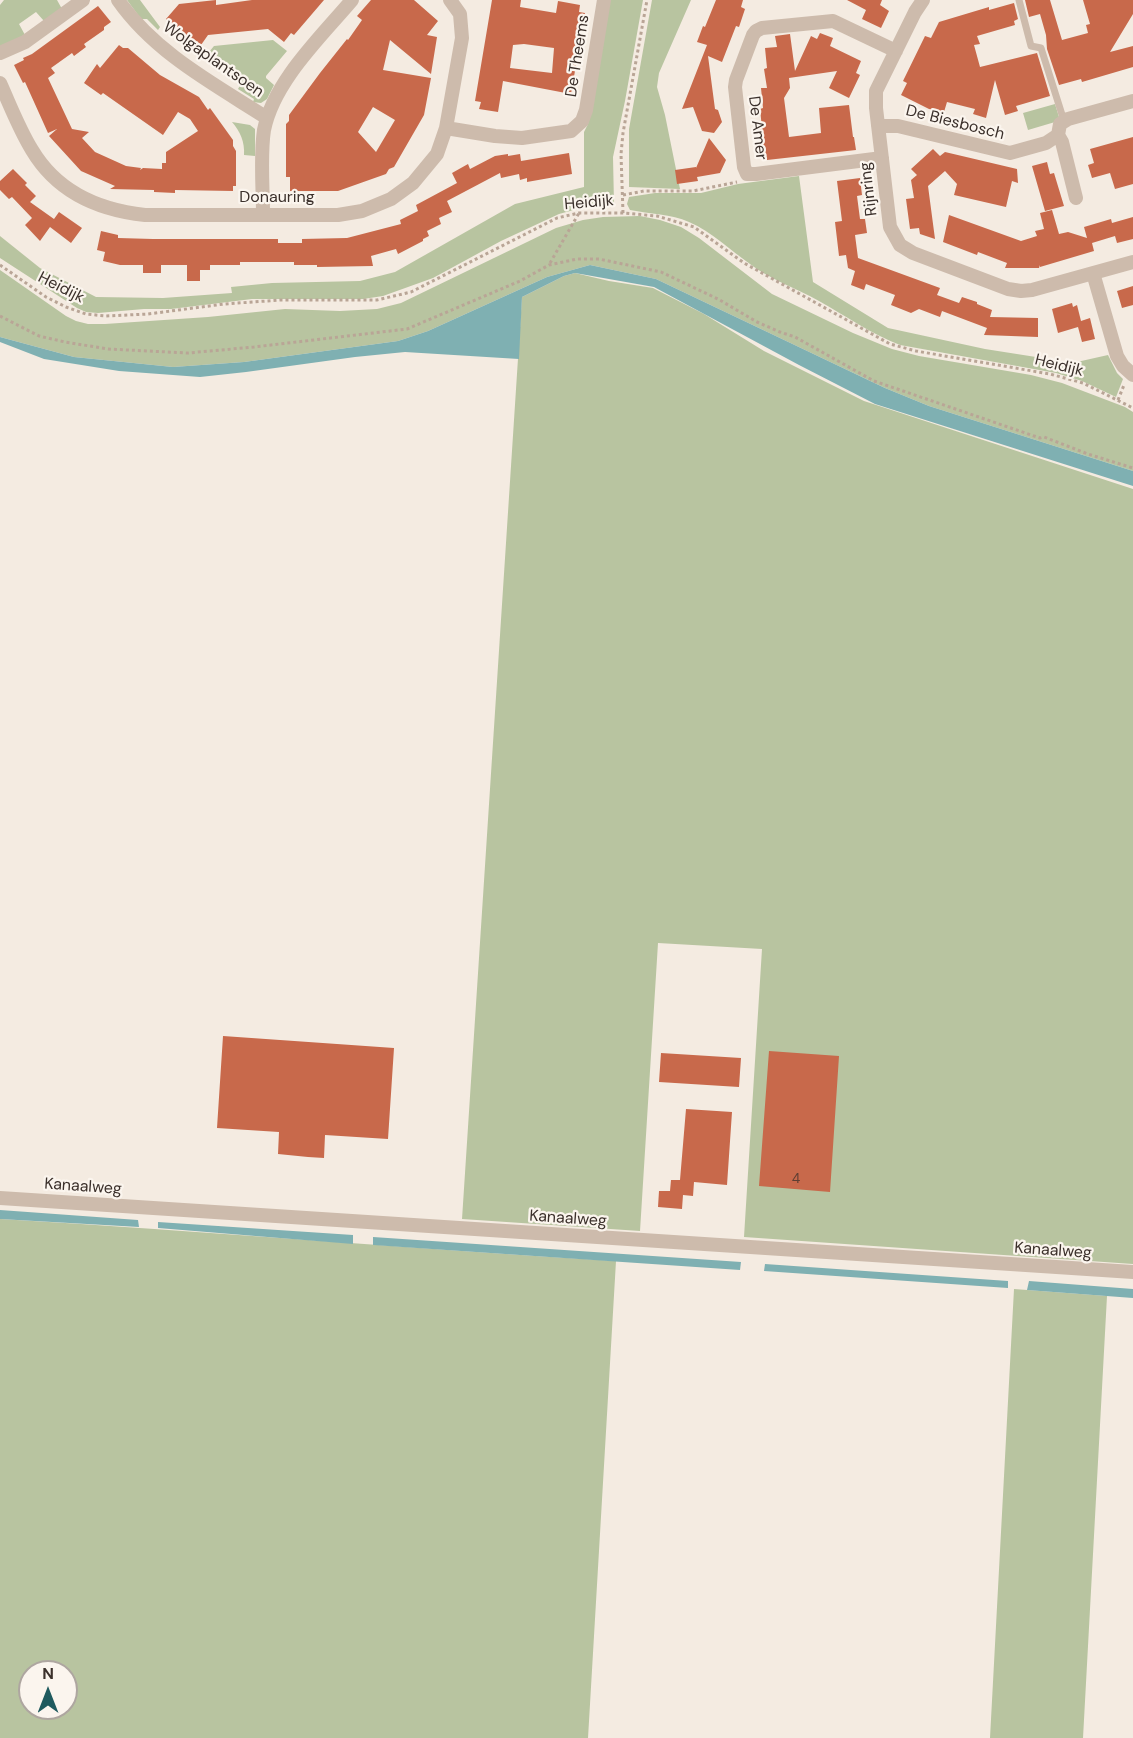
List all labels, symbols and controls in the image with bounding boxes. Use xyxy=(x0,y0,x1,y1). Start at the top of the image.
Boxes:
street label: De Theems xyxy=(562,14,594,98)
street label: Wolgaplantsoen xyxy=(159,18,267,102)
street label: De Amer xyxy=(744,95,770,161)
street label: De Biesbosch xyxy=(904,101,1006,145)
street label: Rijnring xyxy=(856,161,882,217)
street label: Donauring xyxy=(239,188,315,208)
street label: Heidijk xyxy=(563,191,615,215)
street label: Heidijk xyxy=(35,268,87,308)
street label: Heidijk xyxy=(1033,351,1085,381)
house number: 4 xyxy=(792,1171,800,1187)
street label: Kanaalweg xyxy=(44,1175,122,1199)
street label: Kanaalweg xyxy=(529,1207,607,1231)
street label: Kanaalweg xyxy=(1014,1239,1092,1263)
north arrow xyxy=(18,1660,78,1720)
text: N xyxy=(42,1663,54,1684)

